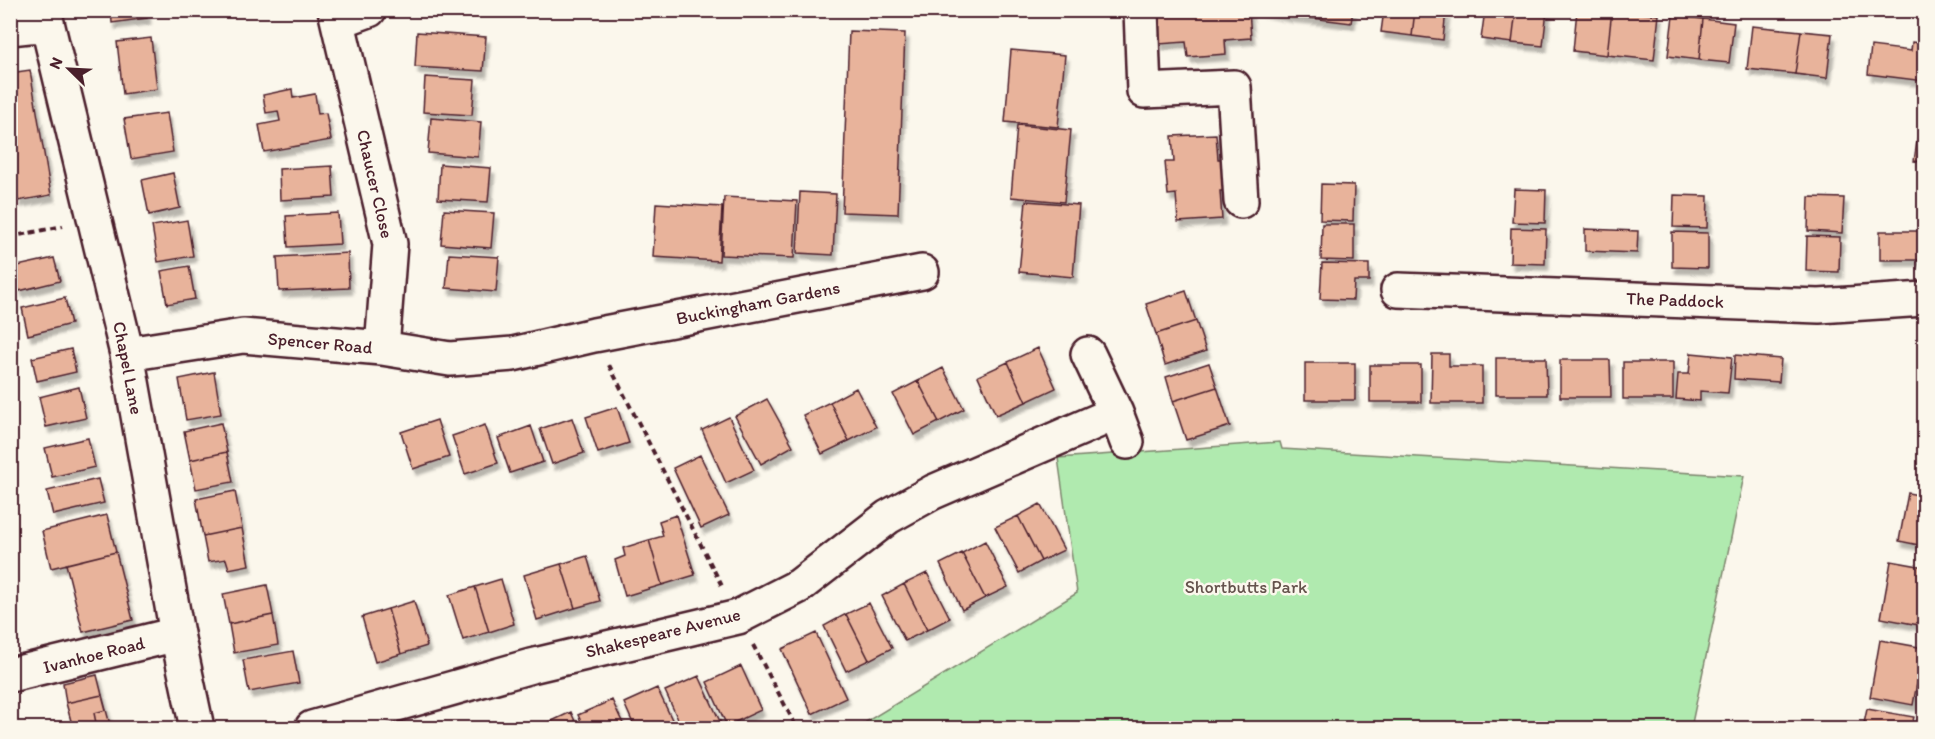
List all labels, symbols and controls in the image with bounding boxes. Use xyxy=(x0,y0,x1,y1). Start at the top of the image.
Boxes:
north arrow xyxy=(39,39,99,99)
text: N xyxy=(45,54,67,72)
street label: Chaucer Close xyxy=(352,127,398,241)
street label: Buckingham Gardens xyxy=(674,276,842,330)
street label: The Paddock xyxy=(1626,287,1724,313)
street label: Chapel Lane xyxy=(108,320,148,416)
street label: Spencer Road xyxy=(267,327,374,359)
park label: Shortbutts Park xyxy=(1185,576,1308,598)
street label: Shakespeare Avenue xyxy=(583,603,743,663)
street label: Ivanhoe Road xyxy=(41,632,147,678)

